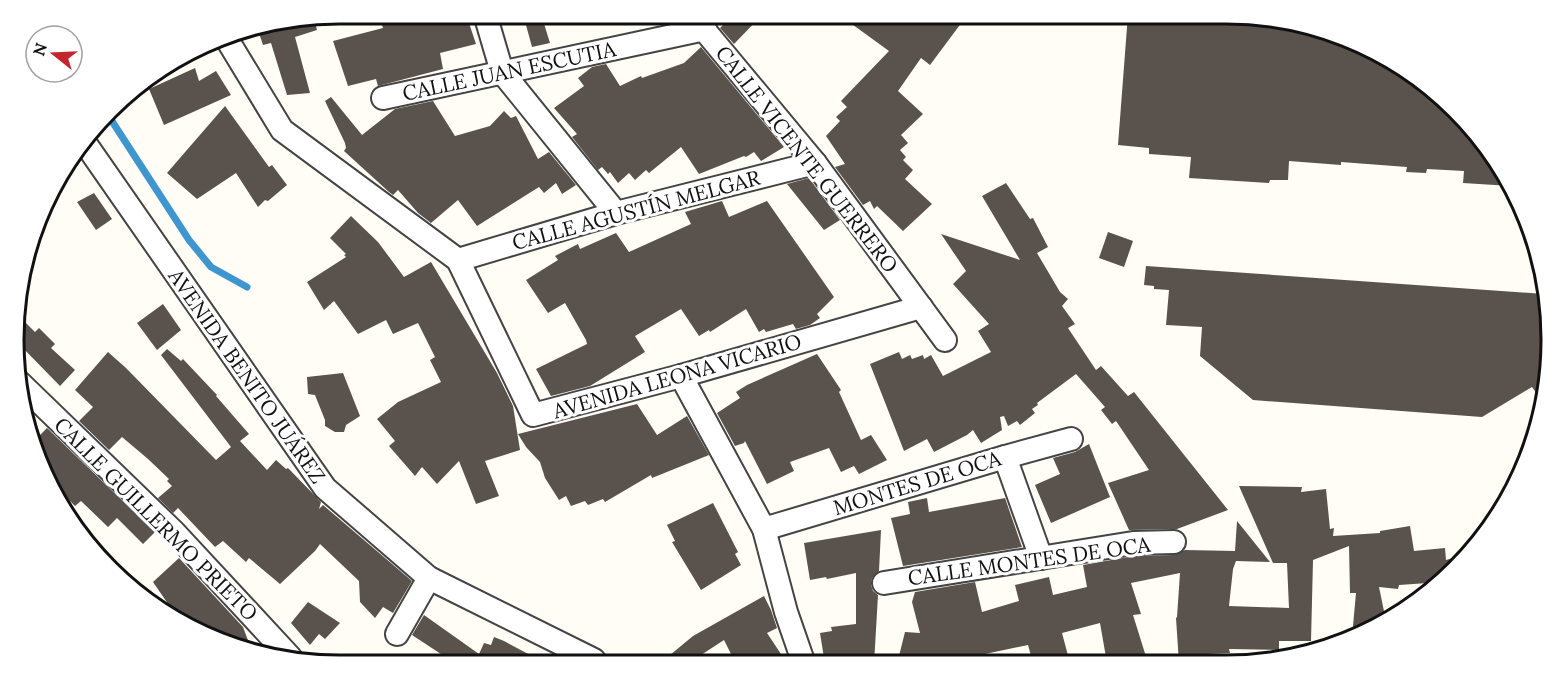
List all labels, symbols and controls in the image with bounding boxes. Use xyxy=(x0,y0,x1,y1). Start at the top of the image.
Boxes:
north arrow xyxy=(24,24,84,84)
street label: CALLE JUAN ESCUTIA xyxy=(400,35,619,107)
text: N xyxy=(28,40,51,58)
street label: CALLE VICENTE GUERRERO xyxy=(710,40,904,278)
street label: CALLE AGUSTÍN MELGAR xyxy=(509,164,764,256)
street label: AVENIDA BENITO JUÁREZ xyxy=(162,263,331,489)
street label: AVENIDA LEONA VICARIO xyxy=(549,328,804,425)
street label: CALLE GUILLERMO PRIETO xyxy=(48,411,264,627)
street label: MONTES DE OCA xyxy=(830,444,1005,521)
street label: CALLE MONTES DE OCA xyxy=(906,531,1153,591)

